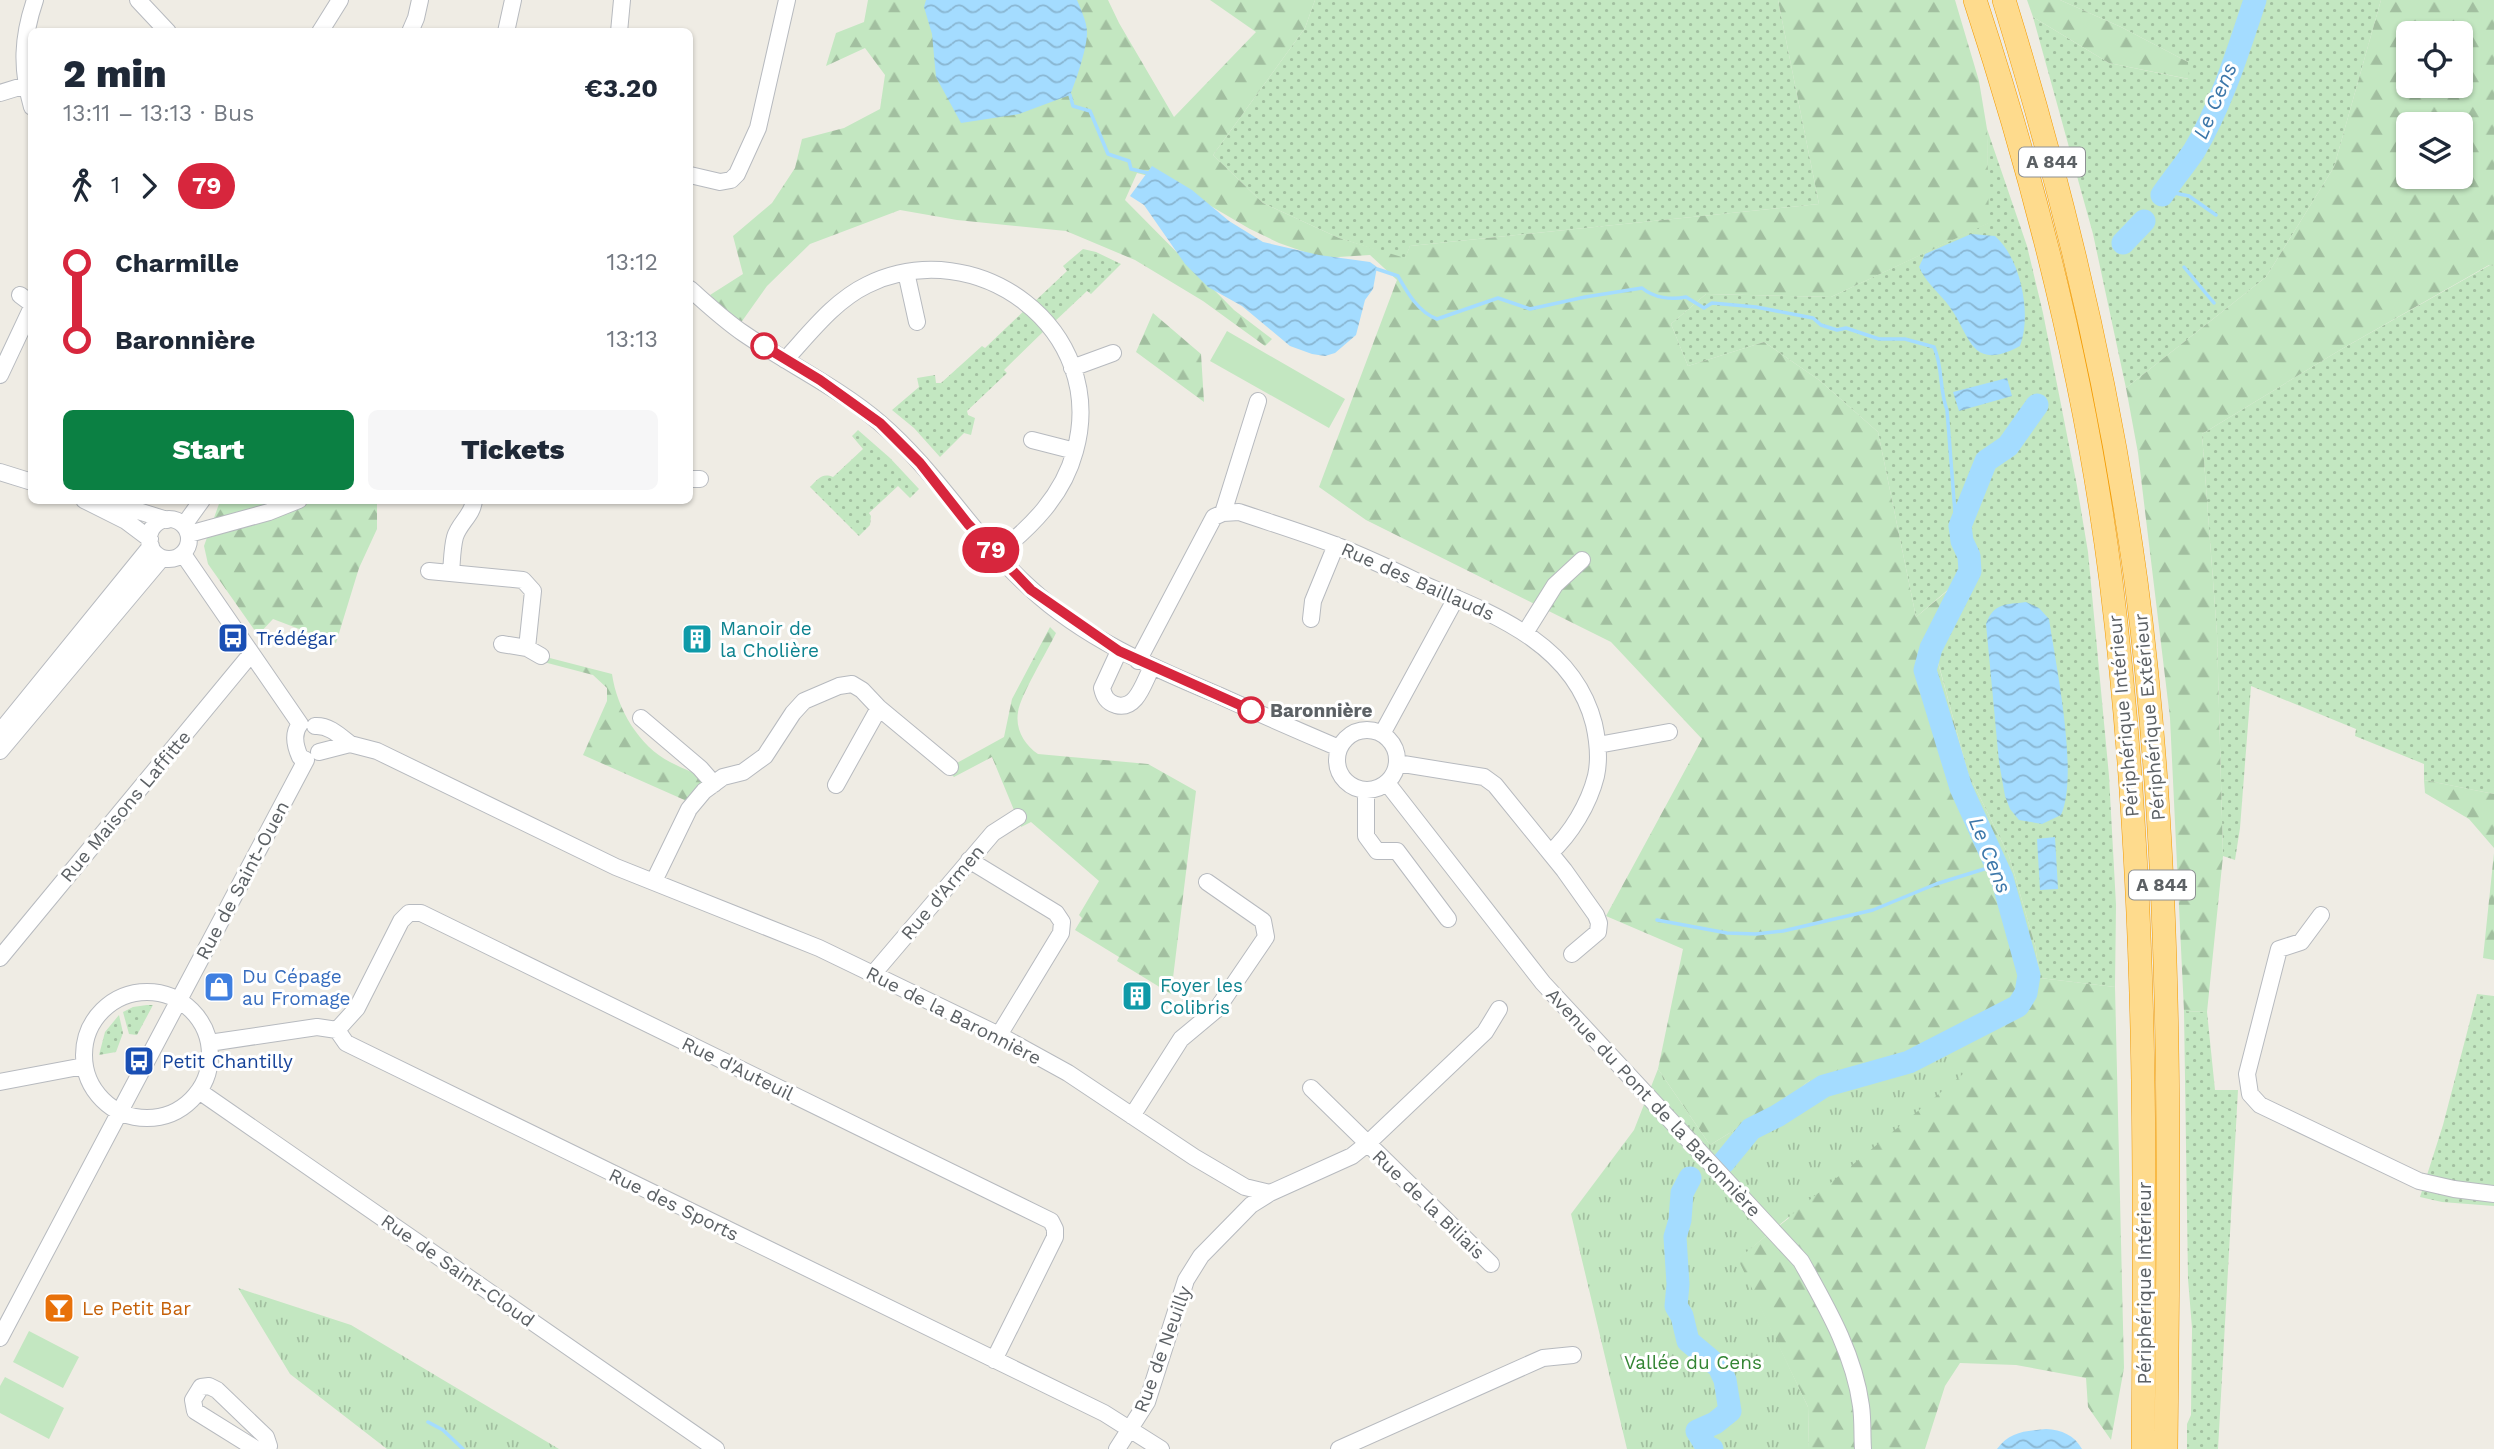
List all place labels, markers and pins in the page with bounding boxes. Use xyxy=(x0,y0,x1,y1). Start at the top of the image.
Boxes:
unlabelled marker xyxy=(751,333,777,359)
place label: Manoir de la Cholière xyxy=(720,617,819,662)
bus stop icon: Trédégar xyxy=(216,621,250,655)
building icon: Manoir de la Cholière xyxy=(680,622,714,656)
place label: Trédégar xyxy=(256,627,336,650)
marker: Baronnière xyxy=(1238,697,1264,723)
place label: Baronnière xyxy=(1270,699,1373,722)
place label: Du Cépage au Fromage xyxy=(242,965,351,1010)
shop icon: Du Cépage au Fromage xyxy=(202,970,236,1004)
place label: Foyer les Colibris xyxy=(1160,974,1243,1019)
building icon: Foyer les Colibris xyxy=(1120,979,1154,1013)
bus stop icon: Petit Chantilly xyxy=(122,1044,156,1078)
place label: Petit Chantilly xyxy=(162,1050,293,1073)
bar icon: Le Petit Bar xyxy=(42,1291,76,1325)
place label: Le Petit Bar xyxy=(82,1297,191,1320)

